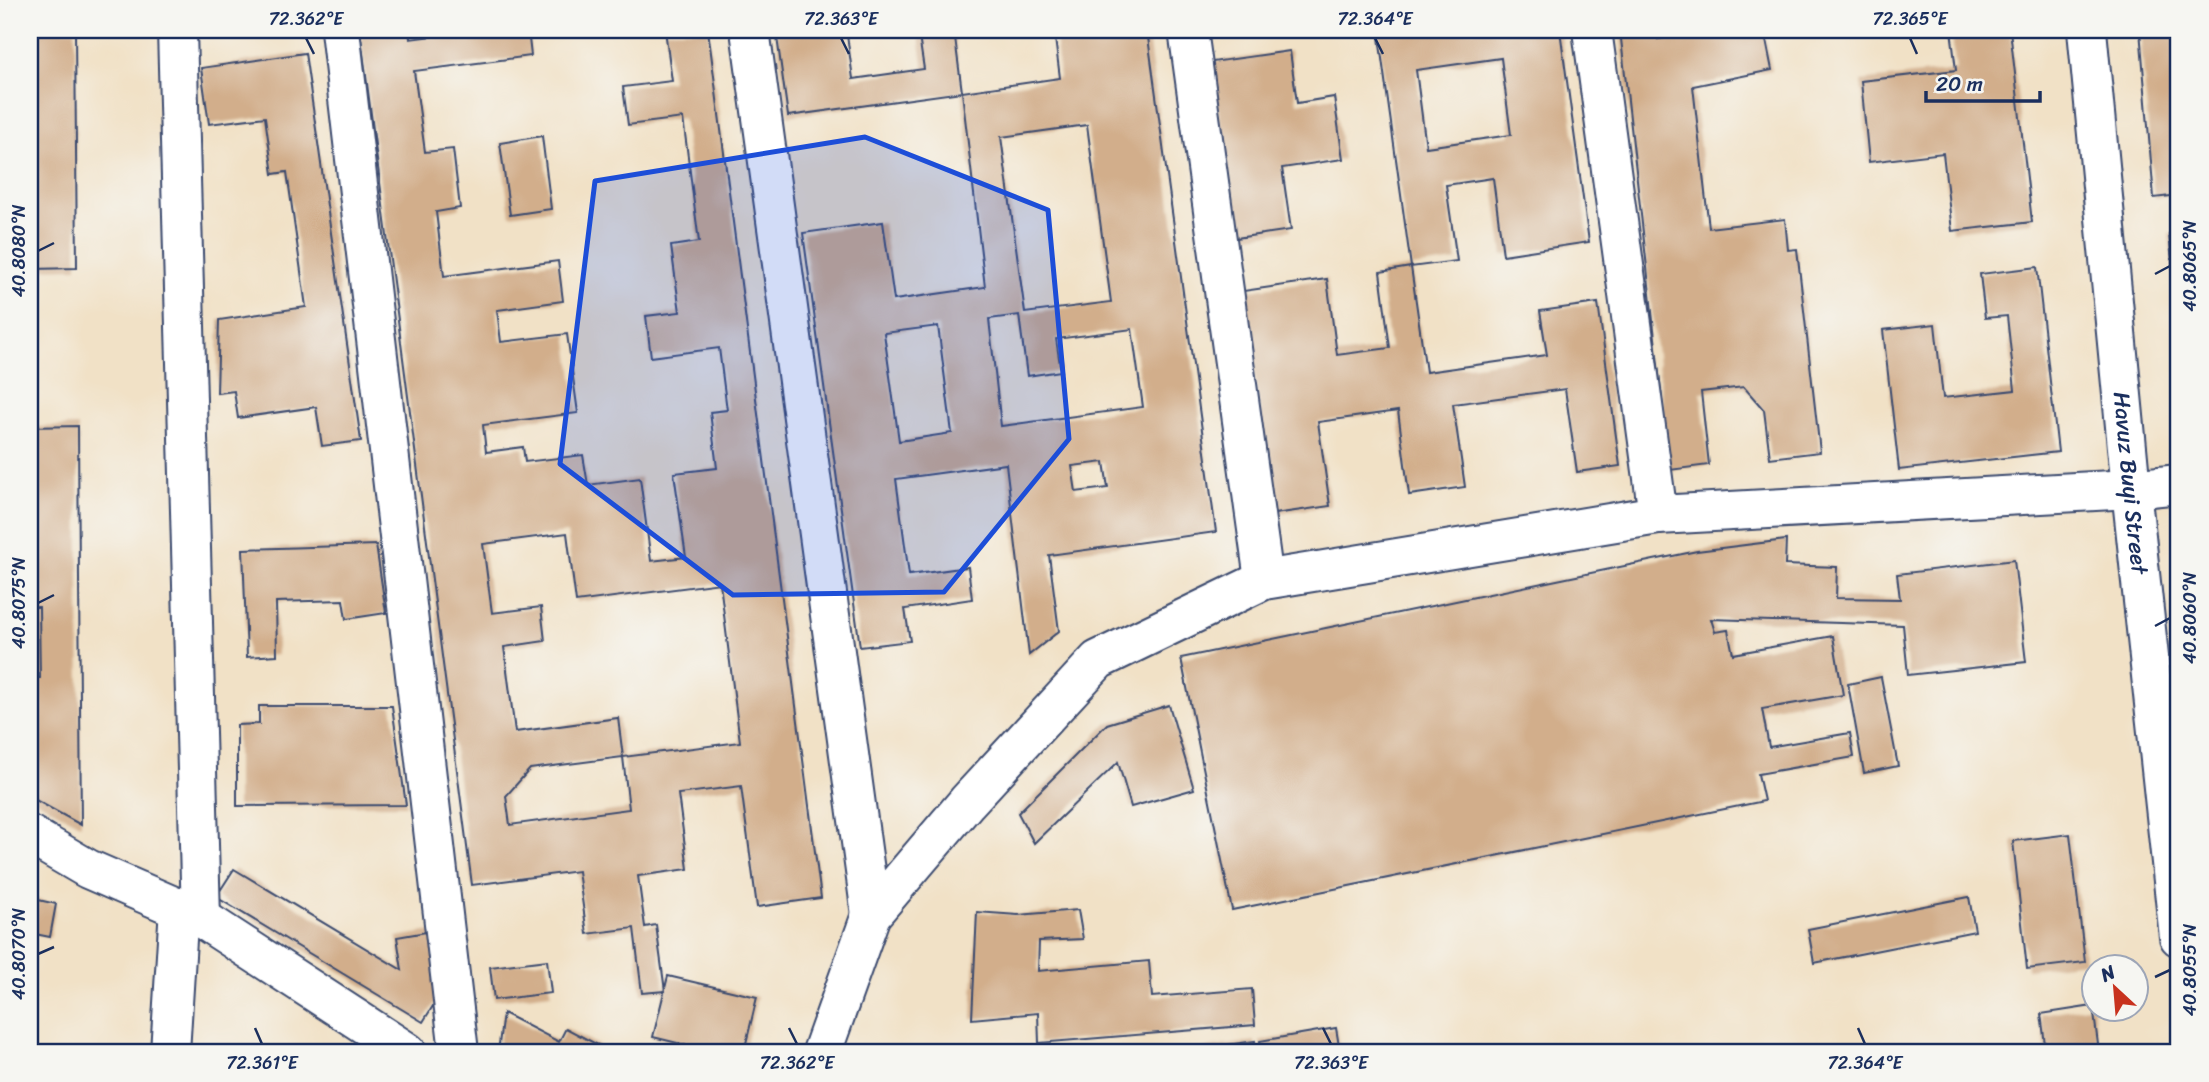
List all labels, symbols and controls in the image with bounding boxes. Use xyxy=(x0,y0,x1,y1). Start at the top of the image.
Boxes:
text: 72.362°E xyxy=(269,3,344,35)
text: 72.363°E xyxy=(804,3,879,35)
text: 72.364°E xyxy=(1337,3,1414,35)
text: 72.365°E xyxy=(1873,3,1948,35)
scale bar xyxy=(1926,60,2039,104)
text: 20 m xyxy=(1936,65,1983,103)
text: 40.8080°N xyxy=(3,204,35,297)
text: 40.8065°N xyxy=(2174,220,2206,312)
street label: Havuz Buyi Street xyxy=(2101,390,2160,578)
text: 40.8075°N xyxy=(3,557,35,649)
text: 40.8060°N xyxy=(2174,571,2206,664)
text: 40.8070°N xyxy=(3,907,35,1000)
text: 40.8055°N xyxy=(2174,923,2206,1016)
north arrow xyxy=(2080,953,2150,1023)
text: N xyxy=(2094,955,2122,991)
text: 72.361°E xyxy=(226,1047,299,1079)
text: 72.362°E xyxy=(760,1047,835,1079)
text: 72.363°E xyxy=(1294,1047,1369,1079)
text: 72.364°E xyxy=(1827,1047,1904,1079)

